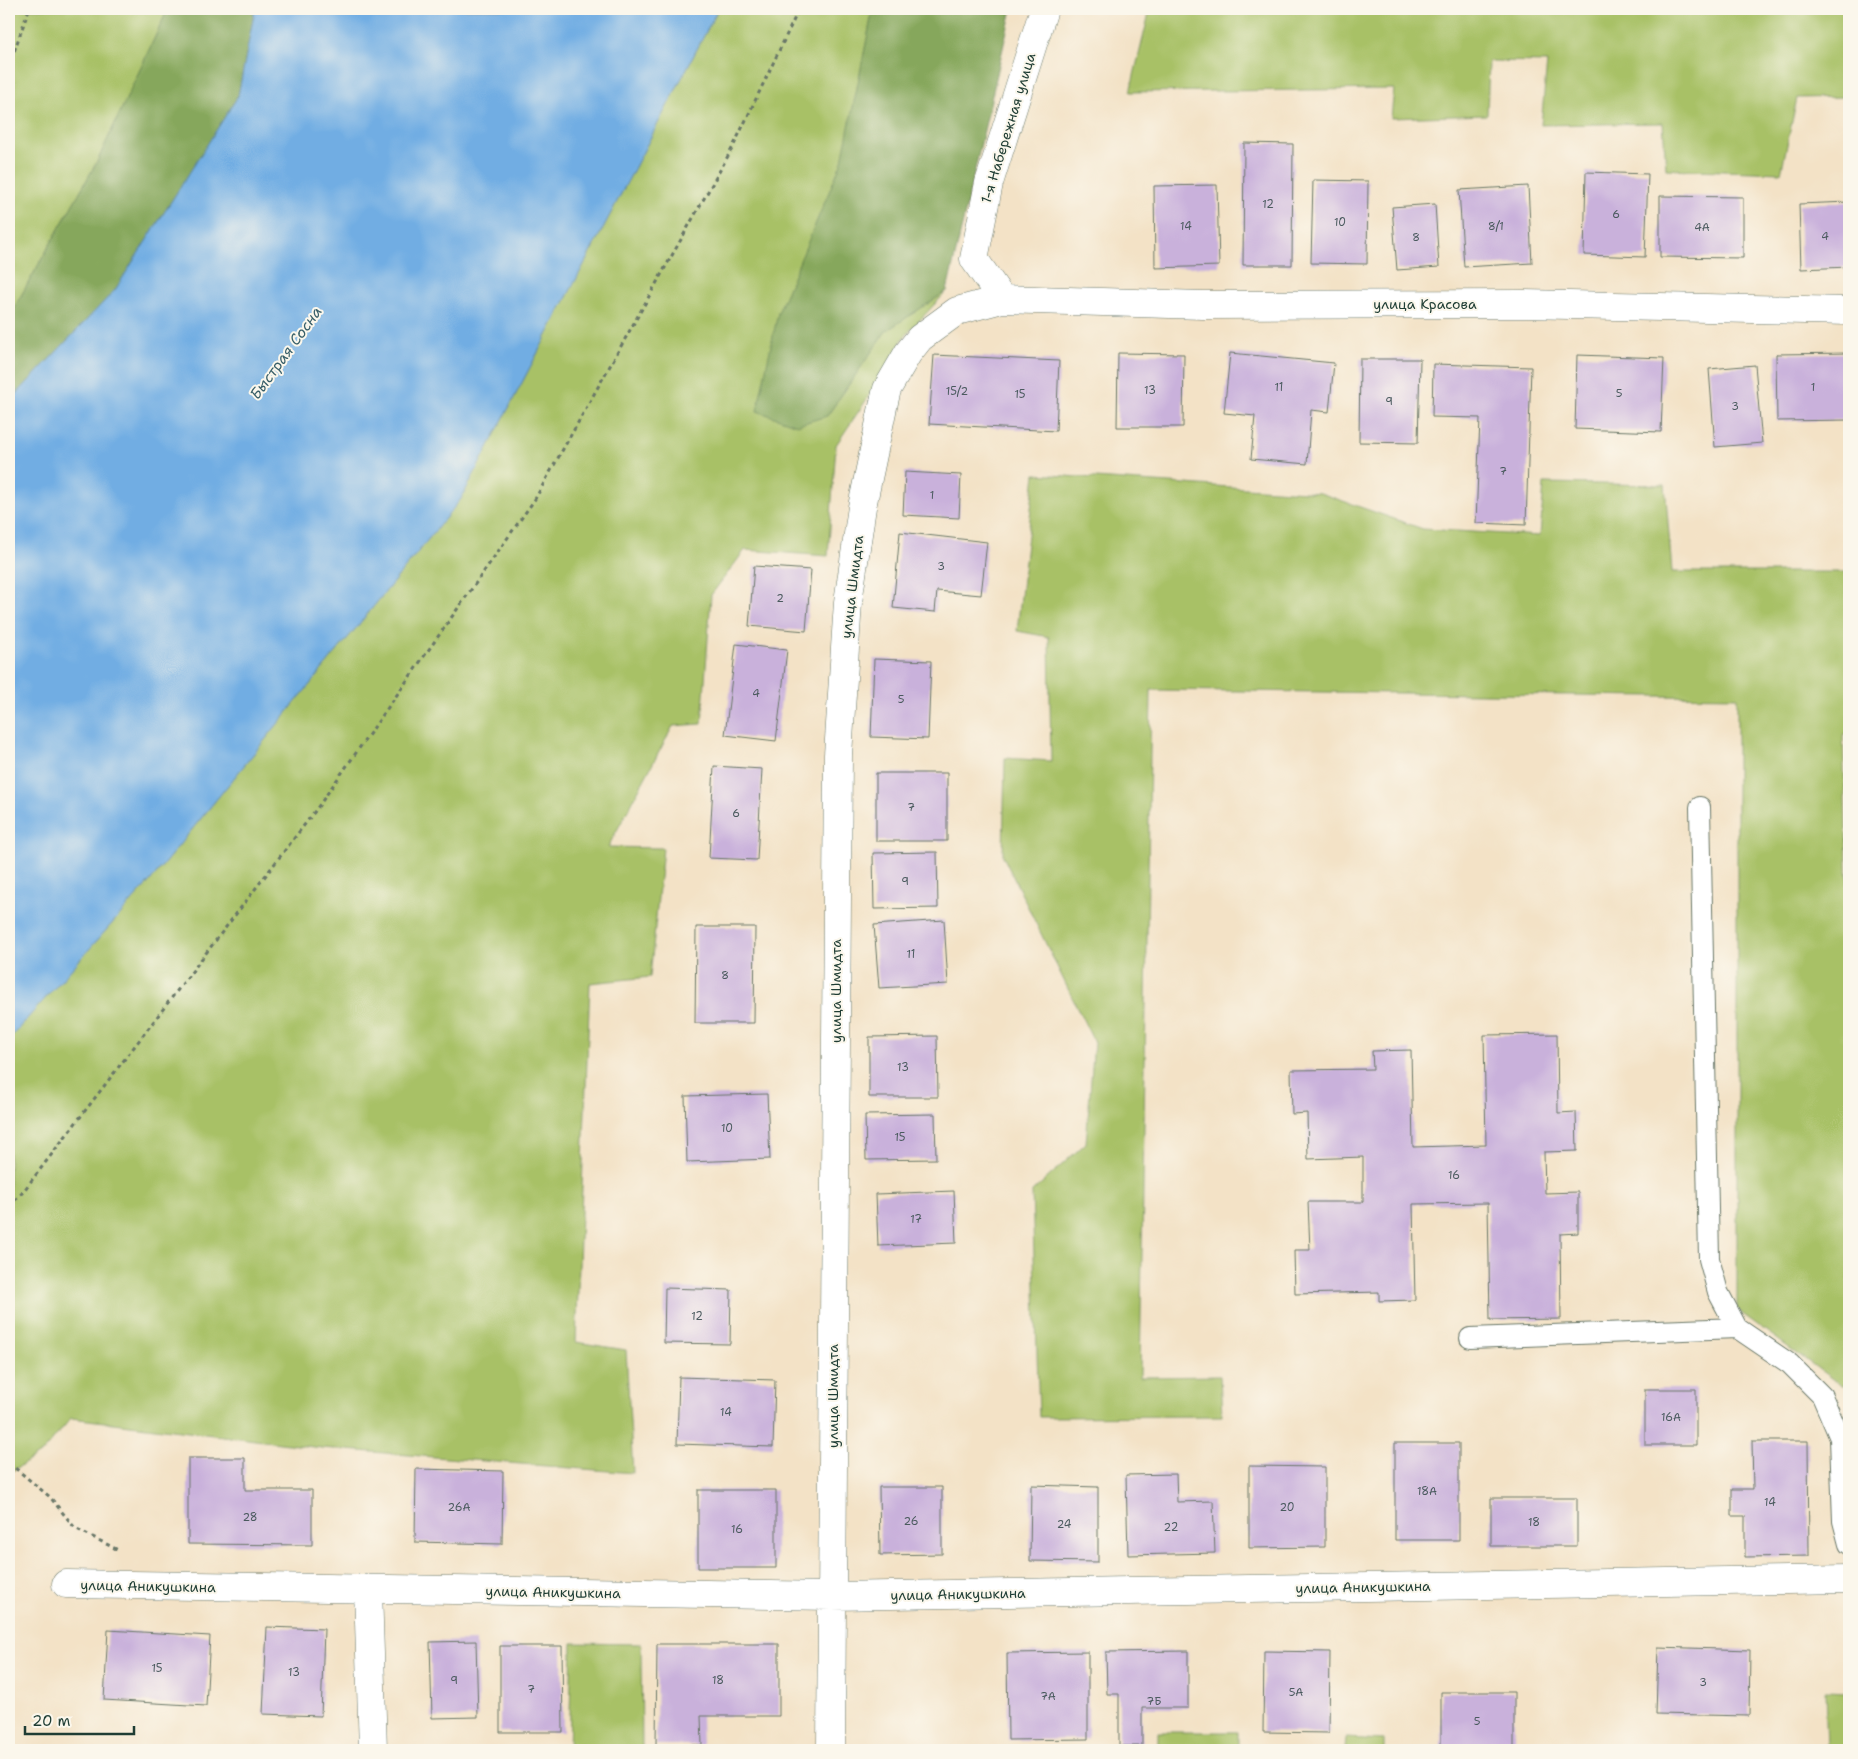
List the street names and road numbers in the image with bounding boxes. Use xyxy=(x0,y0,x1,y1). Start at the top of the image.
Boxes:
street label: 1-я Набережная улица xyxy=(977,50,1040,205)
street label: улица Красова xyxy=(1373,295,1477,313)
street label: улица Шмидта xyxy=(837,534,867,640)
street label: улица Шмидта xyxy=(827,939,845,1043)
street label: улица Шмидта xyxy=(824,1344,842,1448)
street label: улица Аникушкина xyxy=(80,1576,216,1596)
street label: улица Аникушкина xyxy=(1295,1577,1431,1597)
street label: улица Аникушкина xyxy=(485,1582,621,1602)
street label: улица Аникушкина xyxy=(890,1584,1026,1604)

